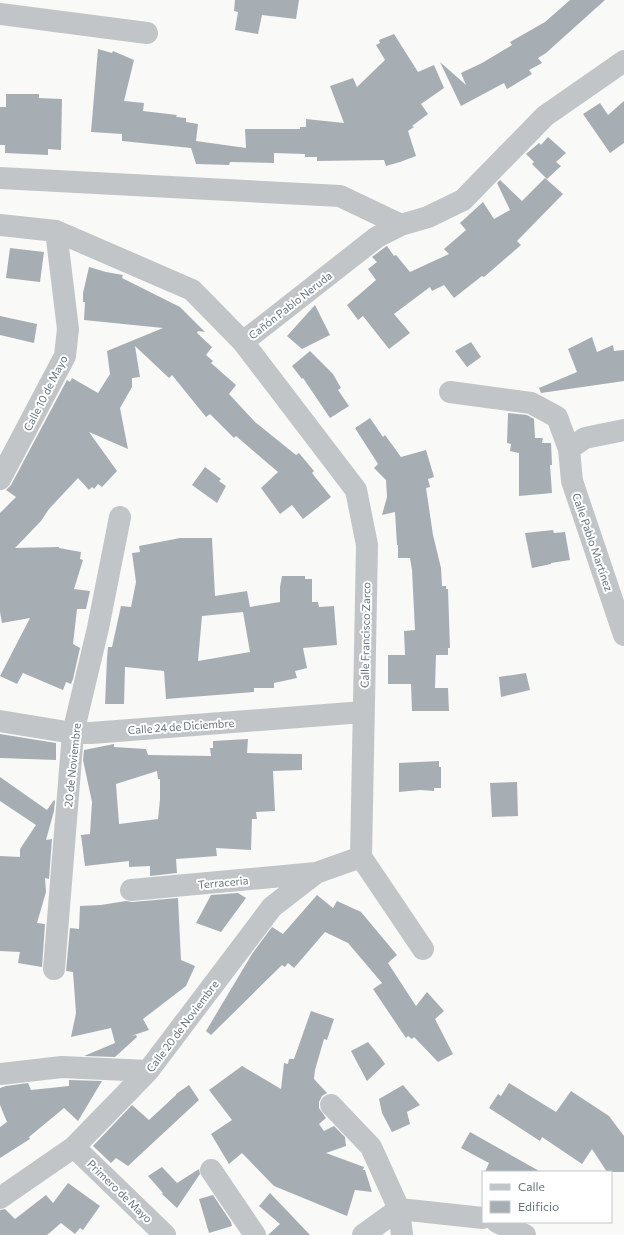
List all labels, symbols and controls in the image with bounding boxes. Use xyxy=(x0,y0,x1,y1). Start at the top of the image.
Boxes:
street label: Cañón Pablo Neruda xyxy=(246,268,334,342)
street label: Calle 10 de Mayo xyxy=(20,353,70,433)
street label: Calle Pablo Martínez xyxy=(570,491,616,593)
street label: Calle Francisco Zarco xyxy=(358,581,372,688)
street label: Calle 24 de Diciembre xyxy=(127,716,235,736)
street label: 20 de Noviembre xyxy=(61,722,83,808)
street label: Terraceria xyxy=(197,873,249,891)
street label: Calle 20 de Noviembre xyxy=(143,977,221,1074)
street label: Primero de Mayo xyxy=(85,1157,155,1225)
legend xyxy=(482,1171,612,1223)
text: Calle xyxy=(518,1179,545,1193)
text: Edificio xyxy=(518,1199,559,1213)

